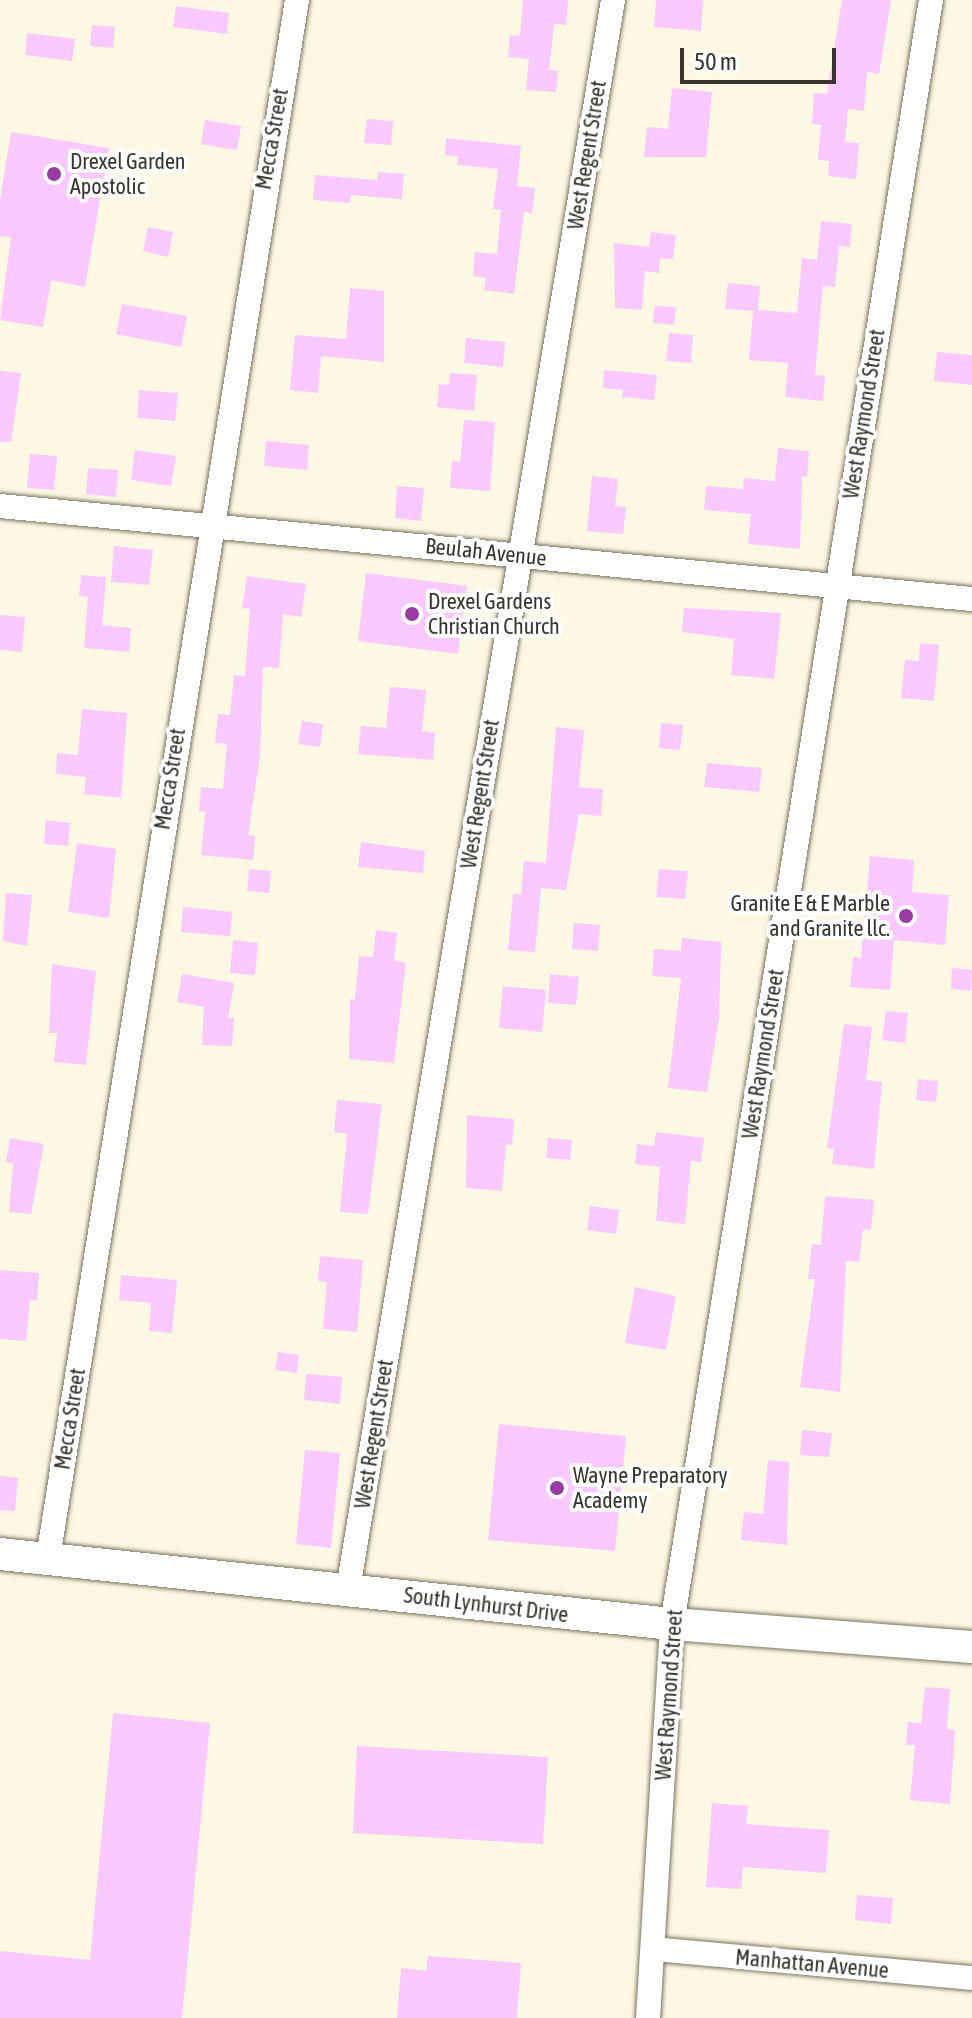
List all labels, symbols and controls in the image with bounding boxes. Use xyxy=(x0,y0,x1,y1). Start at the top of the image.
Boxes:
scale bar xyxy=(684,32,840,82)
text: 50 m xyxy=(694,48,737,75)
street label: West Regent Street xyxy=(562,79,612,231)
street label: Mecca Street xyxy=(250,86,294,192)
place label: Drexel Garden Apostolic xyxy=(70,148,186,200)
marker: Drexel Garden Apostolic xyxy=(45,165,63,183)
street label: West Raymond Street xyxy=(838,327,890,501)
street label: Beulah Avenue xyxy=(424,533,548,571)
place label: Drexel Gardens Christian Church xyxy=(428,588,560,640)
marker: Drexel Gardens Christian Church xyxy=(403,605,421,623)
street label: West Regent Street xyxy=(455,718,505,870)
street label: Mecca Street xyxy=(149,726,191,832)
place label: Granite E & E Marble and Granite llc. xyxy=(731,890,890,942)
marker: Granite E & E Marble and Granite llc. xyxy=(897,907,915,925)
street label: West Raymond Street xyxy=(737,967,789,1141)
street label: West Regent Street xyxy=(349,1358,399,1510)
street label: Mecca Street xyxy=(49,1366,91,1472)
place label: Wayne Preparatory Academy xyxy=(573,1462,727,1514)
marker: Wayne Preparatory Academy xyxy=(548,1479,566,1497)
street label: South Lynhurst Drive xyxy=(402,1582,570,1628)
street label: West Raymond Street xyxy=(650,1609,688,1781)
street label: Manhattan Avenue xyxy=(734,1944,890,1984)

